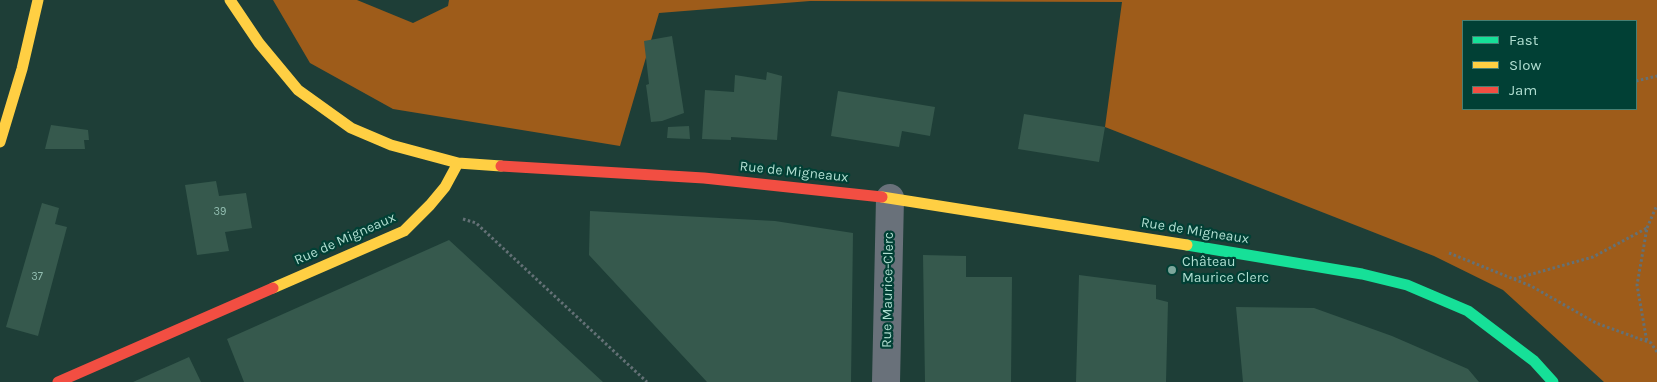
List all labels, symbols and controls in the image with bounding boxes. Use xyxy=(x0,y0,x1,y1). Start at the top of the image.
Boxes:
legend xyxy=(1462,20,1637,110)
text: Fast xyxy=(1509,31,1538,49)
text: Slow xyxy=(1509,56,1541,74)
text: Jam xyxy=(1509,81,1537,99)
street label: Rue de Migneaux xyxy=(739,158,849,186)
house number: 39 xyxy=(214,205,226,219)
street label: Rue de Migneaux xyxy=(292,209,398,269)
street label: Rue de Migneaux xyxy=(1140,214,1250,248)
street label: Rue Maurice-Clerc xyxy=(879,232,897,348)
place label: Château Maurice Clerc xyxy=(1182,254,1269,286)
marker: Château Maurice Clerc xyxy=(1166,264,1178,276)
house number: 37 xyxy=(31,270,43,284)

